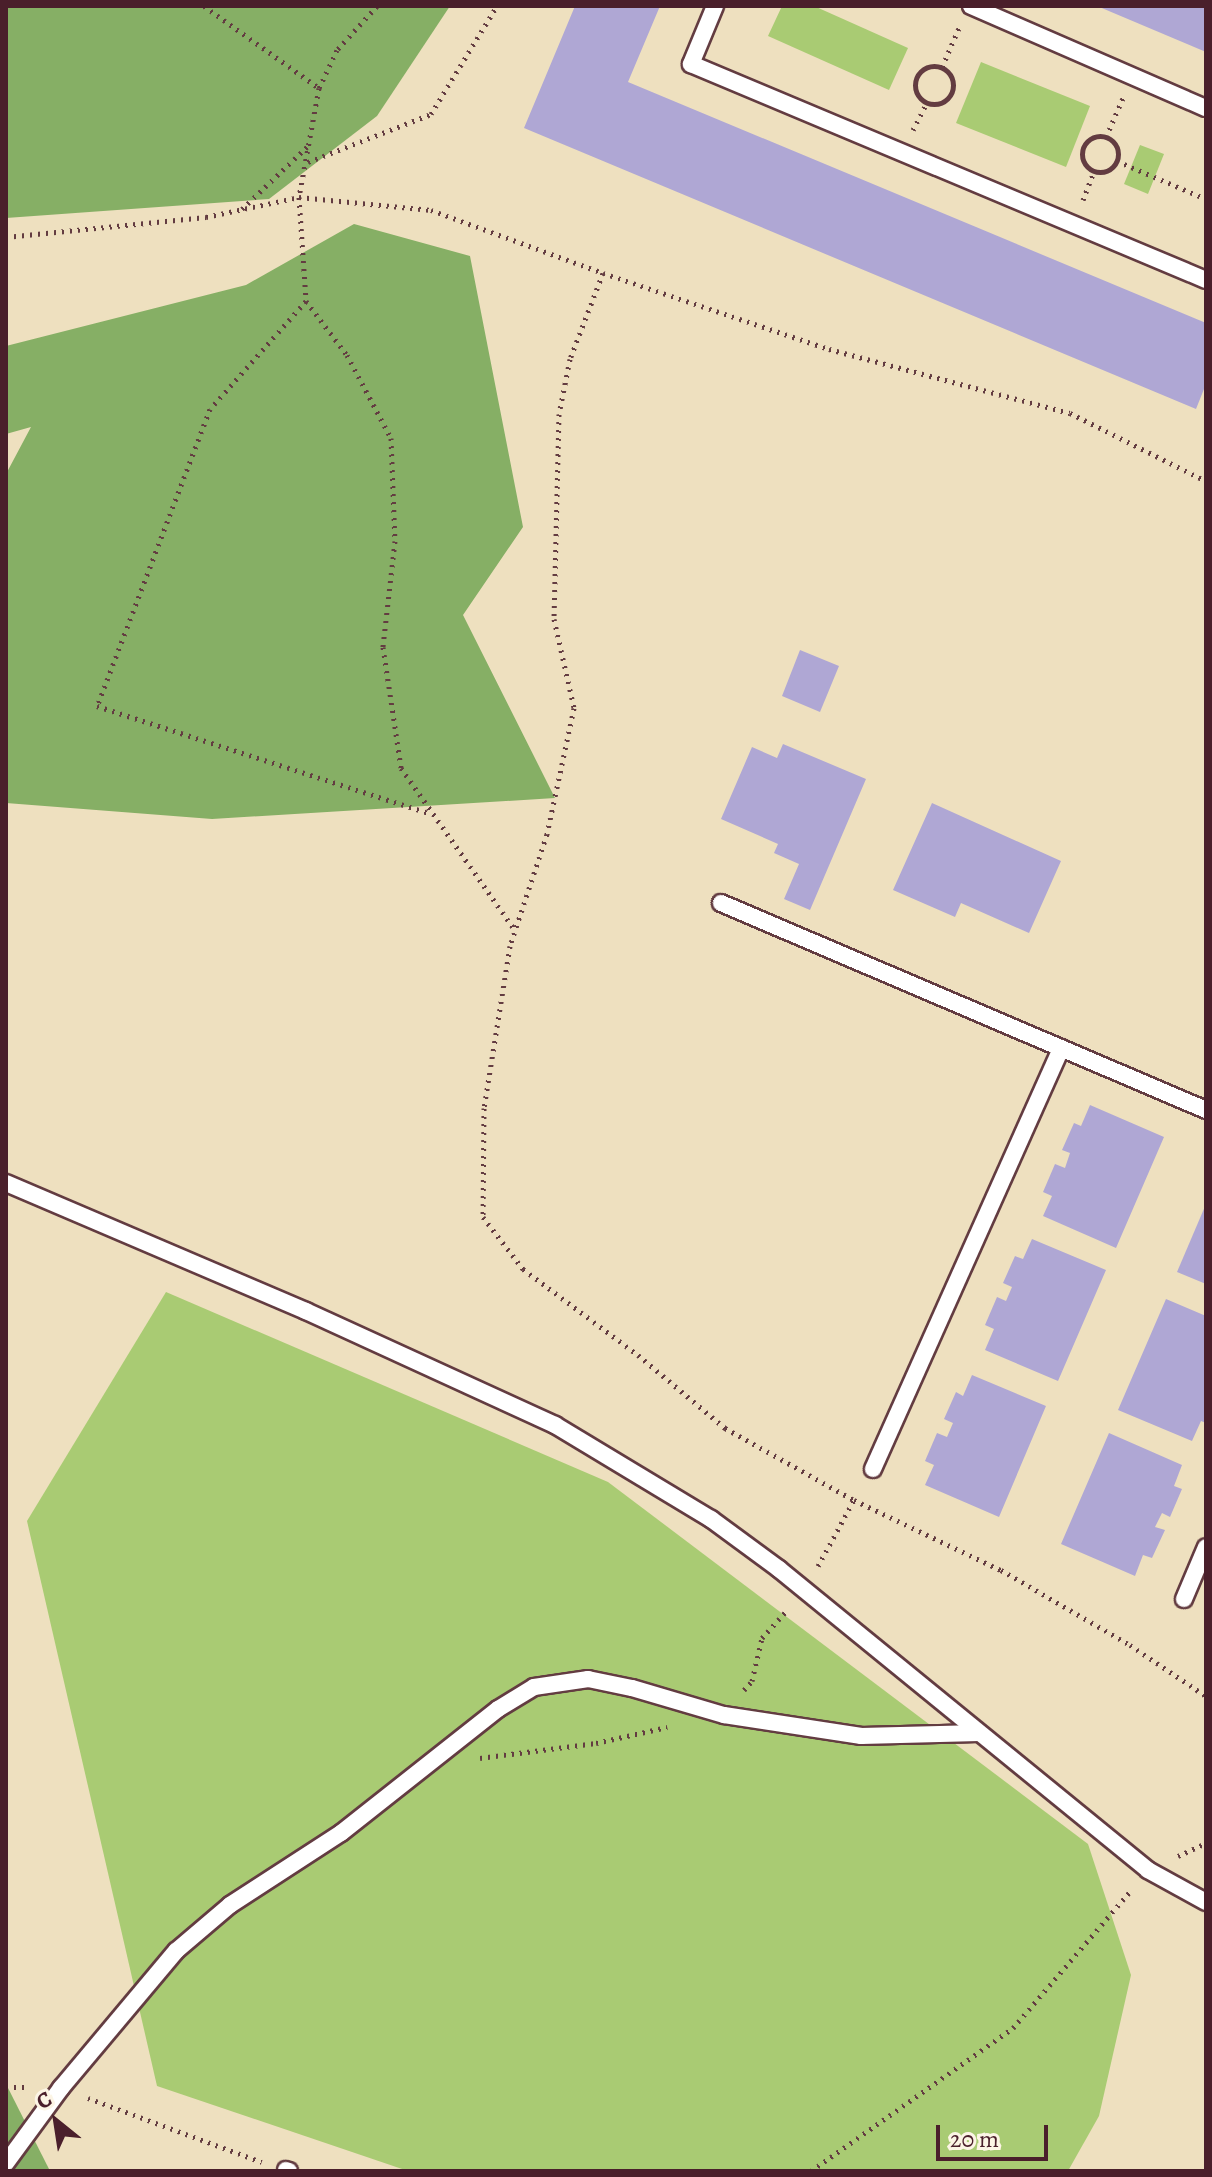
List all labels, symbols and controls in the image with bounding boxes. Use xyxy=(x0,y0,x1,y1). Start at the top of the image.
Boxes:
north arrow xyxy=(16,2081,96,2161)
text: С xyxy=(31,2084,57,2117)
scale bar xyxy=(940,2109,1052,2159)
text: 20 m xyxy=(950,2123,999,2155)

